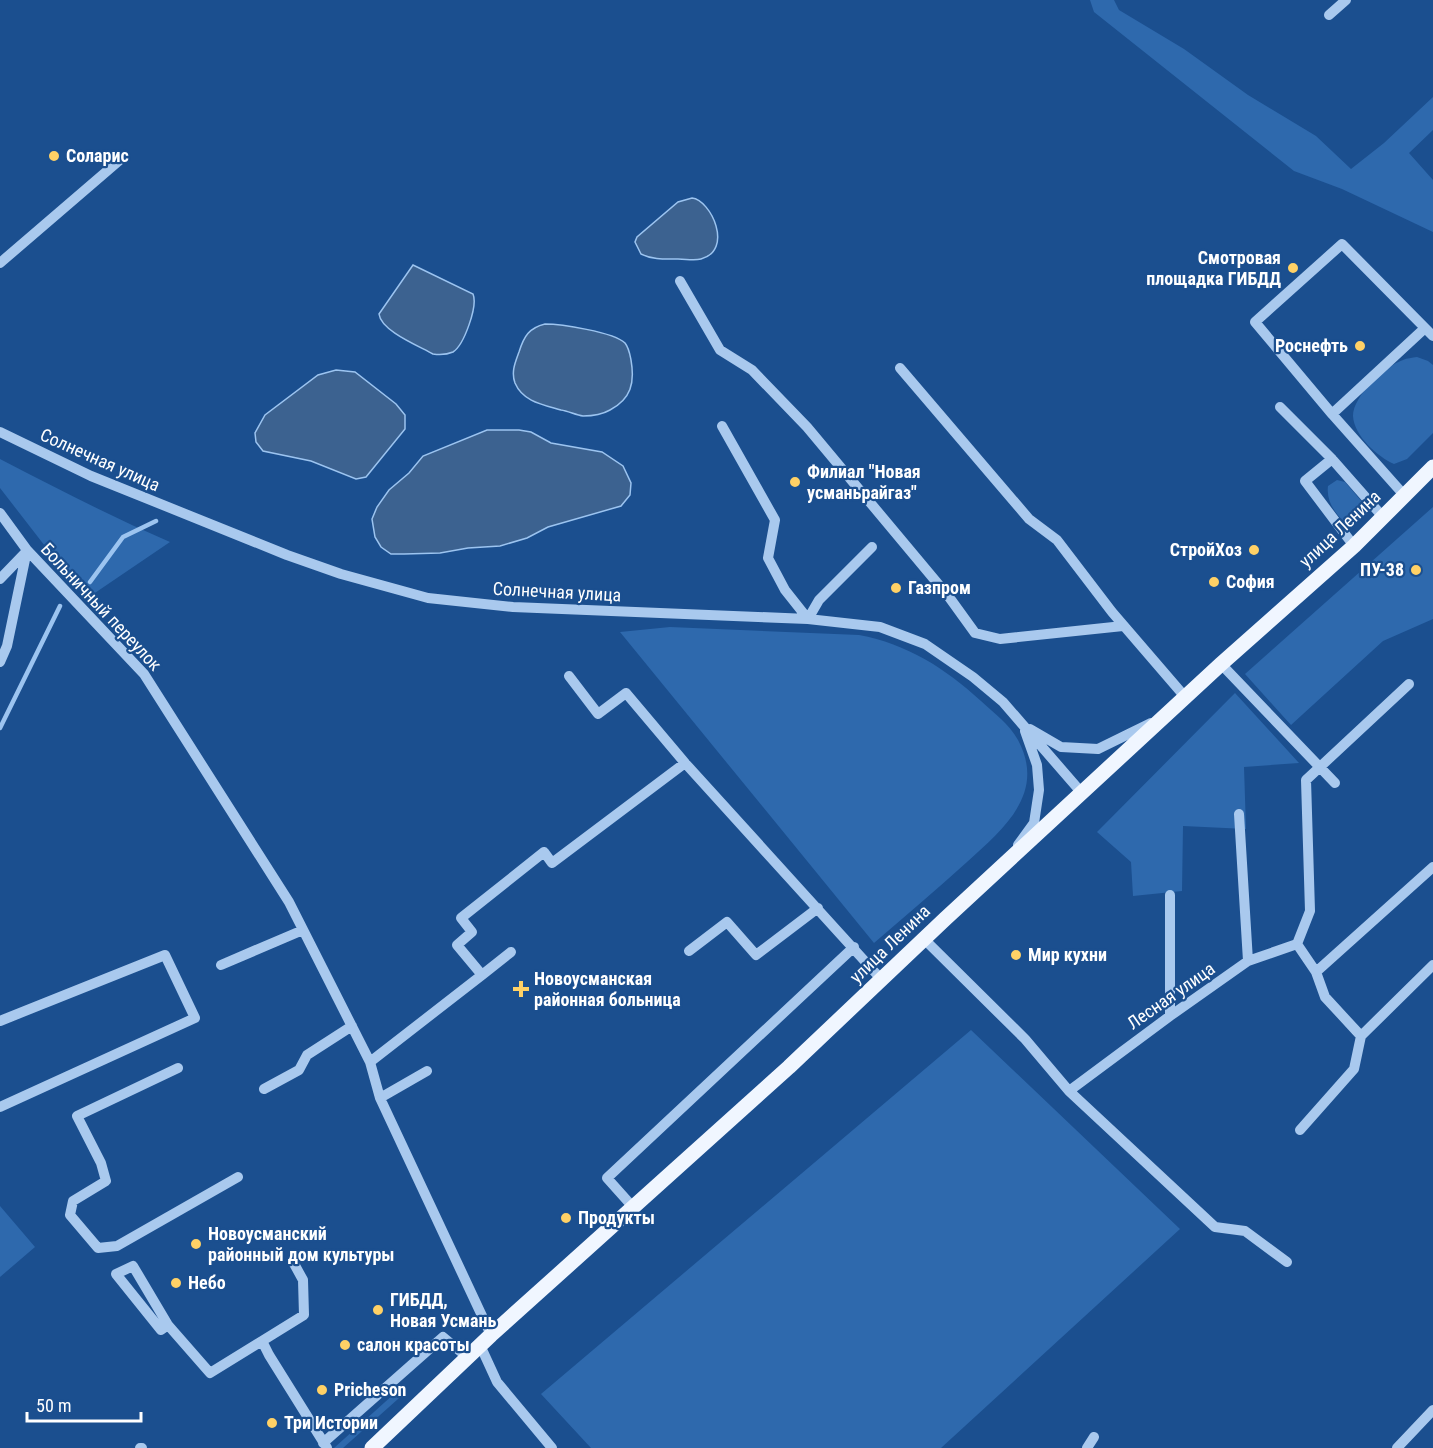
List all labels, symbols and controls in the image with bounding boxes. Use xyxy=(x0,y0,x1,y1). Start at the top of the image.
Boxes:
place label: Соларис xyxy=(66,145,129,166)
marker: Соларис xyxy=(47,149,61,163)
place label: Смотровая площадка ГИБДД xyxy=(1146,247,1281,289)
marker: Смотровая площадка ГИБДД xyxy=(1286,261,1300,275)
place label: Роснефть xyxy=(1275,335,1348,356)
marker: Роснефть xyxy=(1353,339,1367,353)
street label: Солнечная улица xyxy=(37,424,163,495)
place label: Филиал "Новая усманьрайгаз" xyxy=(807,461,921,503)
marker: Филиал "Новая усманьрайгаз" xyxy=(788,475,802,489)
street label: улица Ленина xyxy=(1295,486,1385,572)
street label: Больничный переулок xyxy=(37,538,166,675)
place label: СтройХоз xyxy=(1170,539,1242,560)
marker: СтройХоз xyxy=(1247,543,1261,557)
place label: ПУ-38 xyxy=(1360,559,1404,580)
marker: ПУ-38 xyxy=(1409,563,1423,577)
place label: София xyxy=(1226,571,1275,592)
marker: София xyxy=(1207,575,1221,589)
place label: Газпром xyxy=(908,577,971,598)
street label: Солнечная улица xyxy=(492,578,622,605)
marker: Газпром xyxy=(889,581,903,595)
street label: улица Ленина xyxy=(845,900,934,987)
place label: Мир кухни xyxy=(1028,944,1107,965)
marker: Мир кухни xyxy=(1009,948,1023,962)
street label: Лесная улица xyxy=(1123,958,1219,1033)
place label: Новоусманская районная больница xyxy=(534,968,681,1010)
marker: Новоусманская районная больница xyxy=(512,980,530,998)
place label: Продукты xyxy=(578,1207,655,1228)
marker: Продукты xyxy=(559,1211,573,1225)
place label: Новоусманский районный дом культуры xyxy=(208,1223,395,1265)
marker: Новоусманский районный дом культуры xyxy=(189,1237,203,1251)
place label: Небо xyxy=(188,1272,226,1293)
marker: Небо xyxy=(169,1276,183,1290)
place label: ГИБДД, Новая Усмань xyxy=(390,1289,496,1331)
marker: ГИБДД, Новая Усмань xyxy=(371,1303,385,1317)
place label: салон красоты xyxy=(357,1334,470,1355)
marker: салон красоты xyxy=(338,1338,352,1352)
place label: Pricheson xyxy=(334,1379,406,1400)
marker: Pricheson xyxy=(315,1383,329,1397)
scale bar xyxy=(27,1385,141,1423)
text: 50 m xyxy=(36,1395,71,1416)
place label: Три Истории xyxy=(284,1412,378,1433)
marker: Три Истории xyxy=(265,1416,279,1430)

